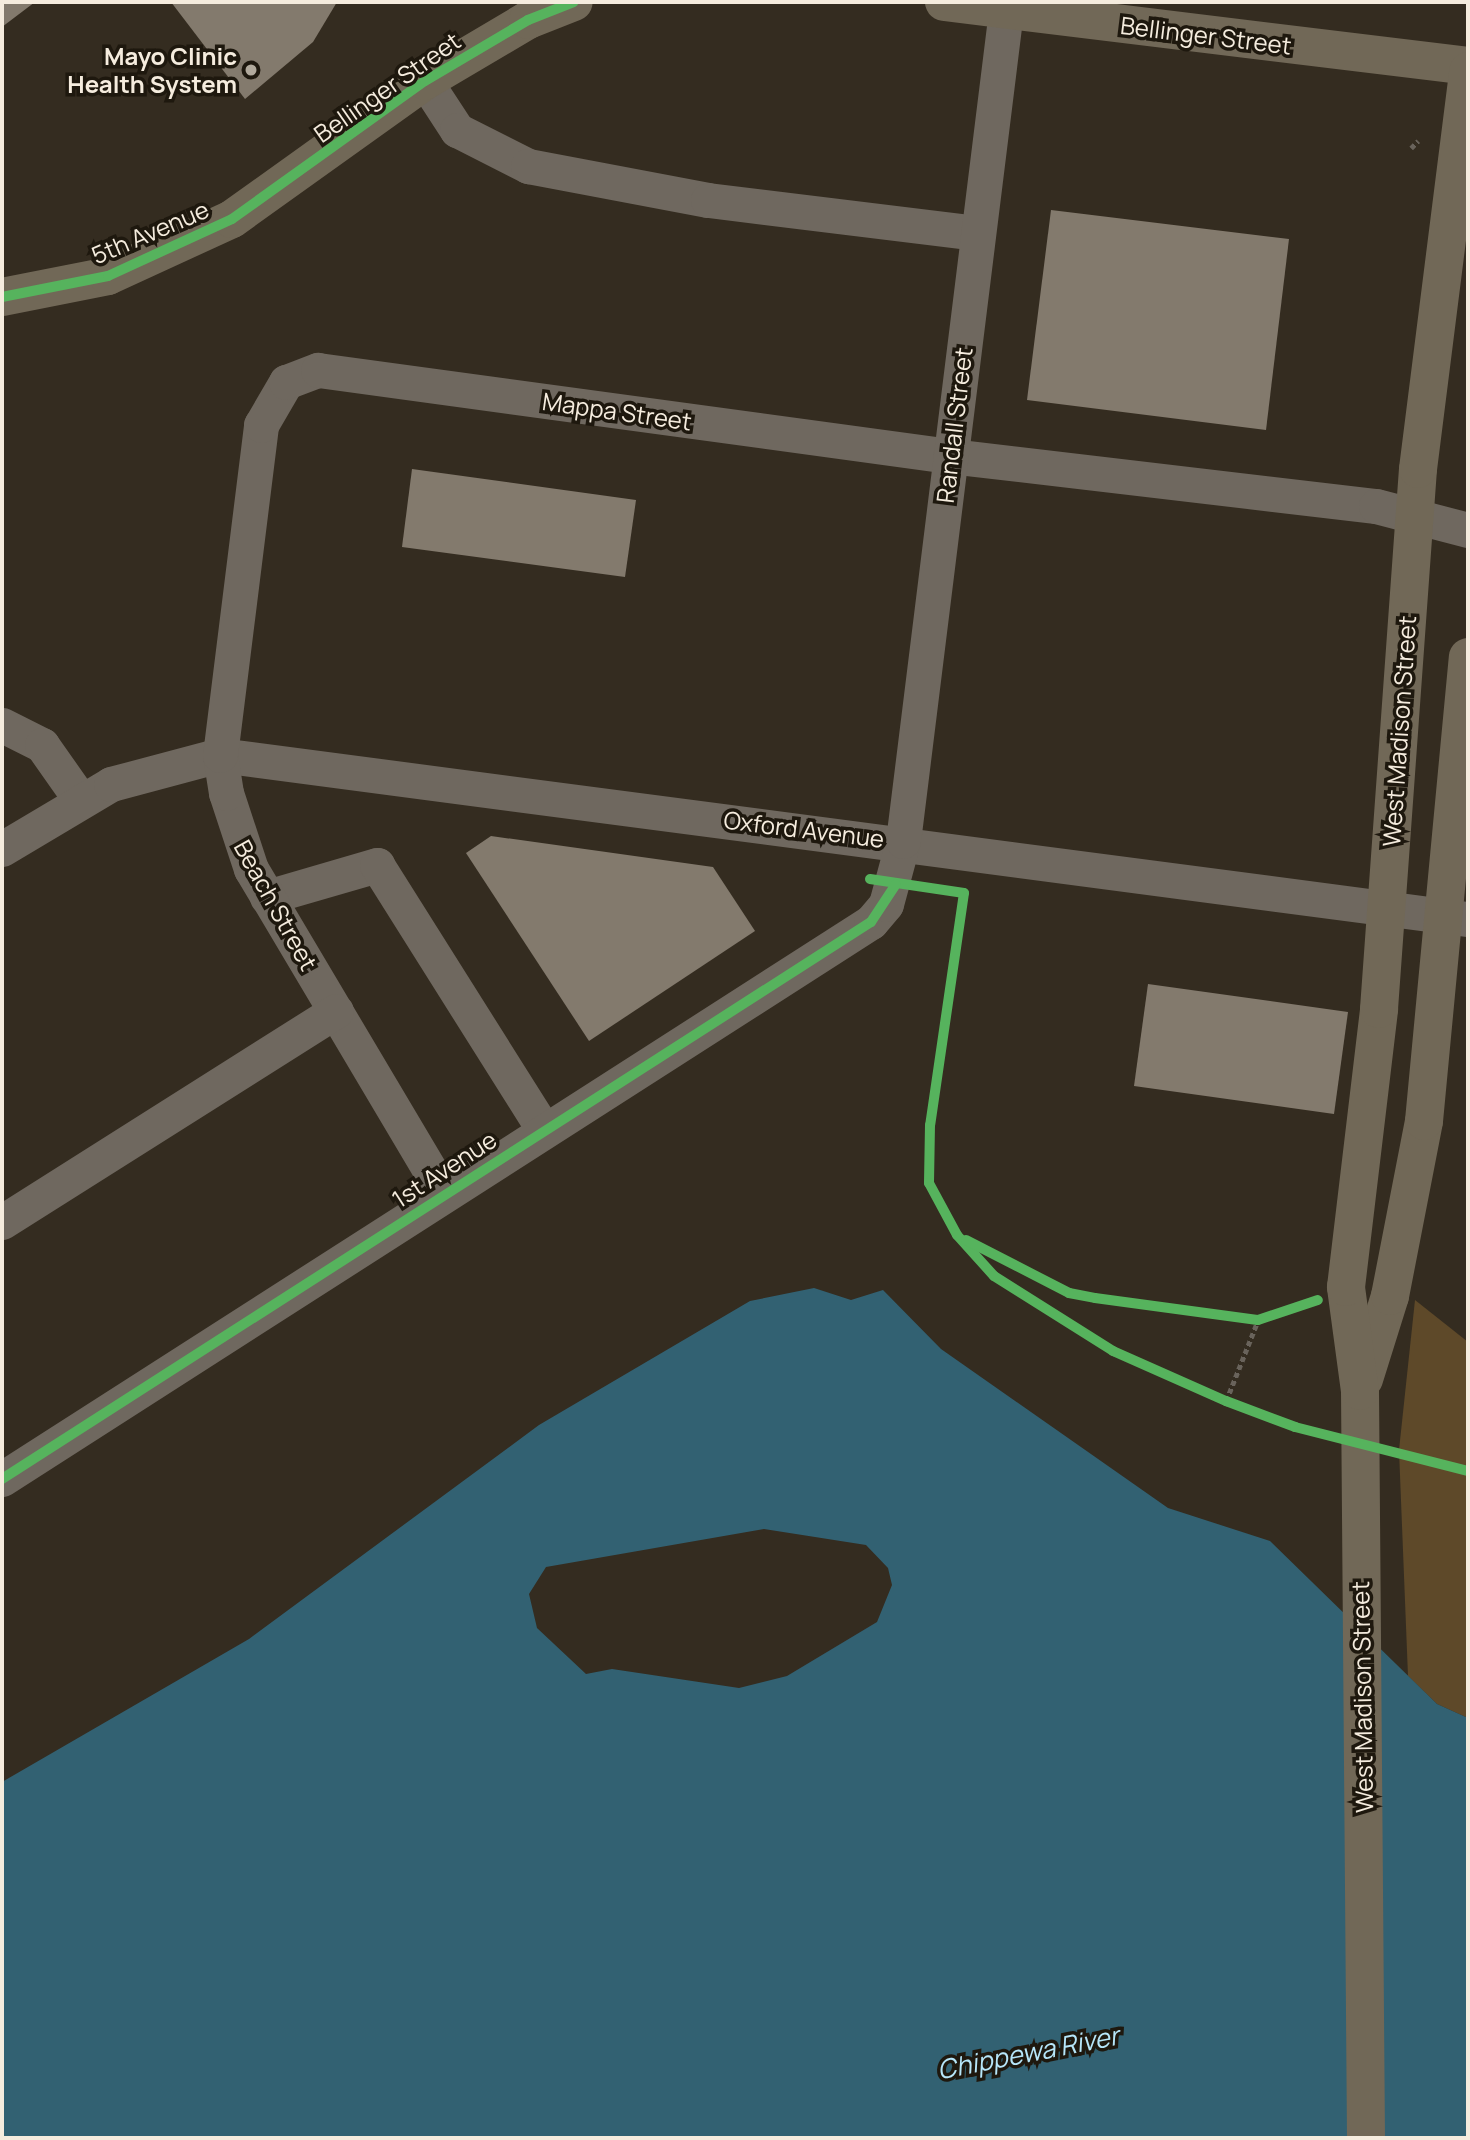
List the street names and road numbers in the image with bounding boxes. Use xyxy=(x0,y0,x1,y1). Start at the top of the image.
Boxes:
street label: Bellinger Street xyxy=(1119,10,1293,60)
street label: Bellinger Street xyxy=(308,26,466,148)
street label: 5th Avenue xyxy=(87,194,213,270)
street label: Randall Street xyxy=(930,345,978,505)
street label: Mappa Street xyxy=(540,386,694,436)
street label: West Madison Street xyxy=(1377,614,1421,848)
street label: Oxford Avenue xyxy=(722,805,886,853)
street label: Beach Street xyxy=(228,835,324,975)
street label: 1st Avenue xyxy=(386,1125,502,1213)
street label: West Madison Street xyxy=(1346,1581,1378,1813)

